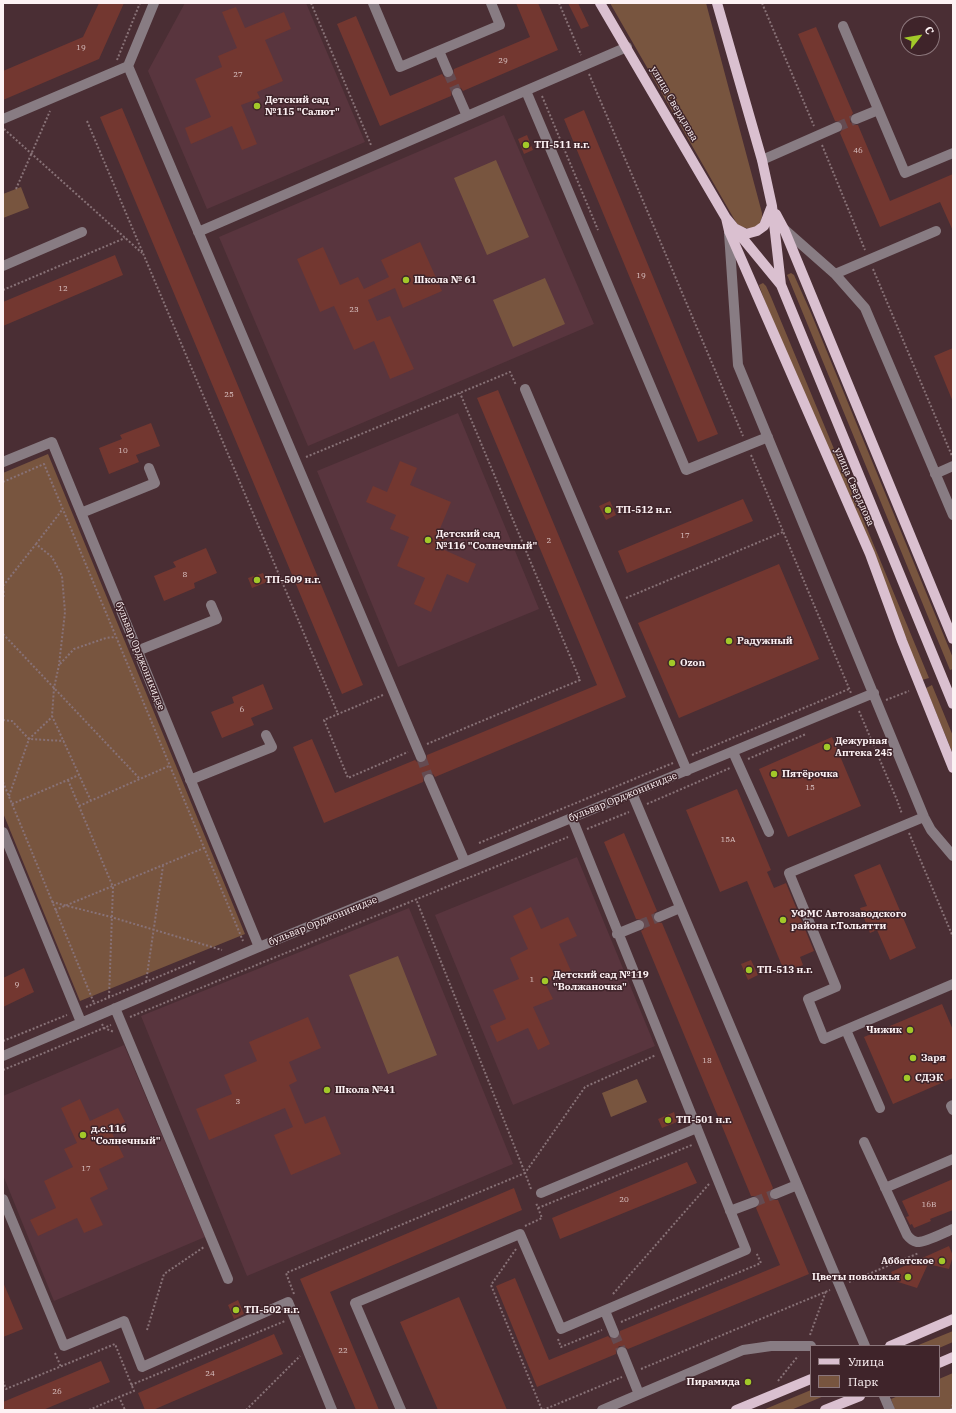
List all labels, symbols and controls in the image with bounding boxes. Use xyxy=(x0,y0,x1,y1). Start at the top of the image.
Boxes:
north arrow xyxy=(900,16,940,56)
text: С xyxy=(922,24,937,37)
house number: 19 xyxy=(76,43,86,53)
house number: 29 xyxy=(498,56,508,66)
street label: улица Свердлова xyxy=(648,64,700,144)
house number: 27 xyxy=(233,70,243,80)
place label: Детский сад №115 "Салют" xyxy=(265,94,340,118)
marker: Детский сад №115 "Салют" xyxy=(252,101,262,111)
place label: ТП-511 н.г. xyxy=(534,139,590,151)
marker: ТП-511 н.г. xyxy=(521,140,531,150)
house number: 46 xyxy=(853,146,863,156)
house number: 19 xyxy=(636,271,646,281)
place label: Школа № 61 xyxy=(414,274,477,286)
marker: Школа № 61 xyxy=(401,275,411,285)
house number: 12 xyxy=(58,284,68,294)
house number: 23 xyxy=(349,305,359,315)
house number: 25 xyxy=(224,390,234,400)
house number: 10 xyxy=(118,446,128,456)
street label: улица Свердлова xyxy=(831,446,877,528)
place label: ТП-512 н.г. xyxy=(616,504,672,516)
marker: ТП-512 н.г. xyxy=(603,505,613,515)
place label: Детский сад №116 "Солнечный" xyxy=(436,528,537,552)
house number: 17 xyxy=(680,531,690,541)
marker: Детский сад №116 "Солнечный" xyxy=(423,535,433,545)
house number: 2 xyxy=(547,536,551,546)
house number: 8 xyxy=(183,570,187,580)
place label: ТП-509 н.г. xyxy=(265,574,321,586)
marker: ТП-509 н.г. xyxy=(252,575,262,585)
street label: бульвар Орджоникидзе xyxy=(113,600,167,712)
place label: Радужный xyxy=(737,635,793,647)
marker: Радужный xyxy=(724,636,734,646)
place label: Ozon xyxy=(680,657,705,669)
marker: Ozon xyxy=(667,658,677,668)
house number: 6 xyxy=(240,705,244,715)
place label: Дежурная Аптека 245 xyxy=(835,735,893,758)
marker: Дежурная Аптека 245 xyxy=(822,742,832,752)
place label: Пятёрочка xyxy=(782,768,838,780)
marker: Пятёрочка xyxy=(769,769,779,779)
street label: бульвар Орджоникидзе xyxy=(567,770,679,824)
house number: 15 xyxy=(805,783,815,793)
house number: 15А xyxy=(720,835,736,845)
street label: бульвар Орджоникидзе xyxy=(267,894,379,948)
place label: УФМС Автозаводского района г.Тольятти xyxy=(791,908,907,932)
marker: УФМС Автозаводского района г.Тольятти xyxy=(778,915,788,925)
place label: ТП-513 н.г. xyxy=(757,964,813,976)
marker: ТП-513 н.г. xyxy=(744,965,754,975)
place label: Детский сад №119 "Волжаночка" xyxy=(553,969,649,992)
house number: 1 xyxy=(530,975,534,985)
marker: Детский сад №119 "Волжаночка" xyxy=(540,976,550,986)
house number: 9 xyxy=(15,980,19,990)
place label: Чижик xyxy=(866,1024,902,1036)
marker: Чижик xyxy=(905,1025,915,1035)
place label: Заря xyxy=(921,1052,946,1064)
marker: Заря xyxy=(908,1053,918,1063)
house number: 18 xyxy=(702,1056,712,1066)
place label: СДЭК xyxy=(915,1072,943,1084)
marker: СДЭК xyxy=(902,1073,912,1083)
place label: Школа №41 xyxy=(335,1084,395,1096)
marker: Школа №41 xyxy=(322,1085,332,1095)
house number: 3 xyxy=(236,1097,240,1107)
place label: ТП-501 н.г. xyxy=(676,1114,732,1126)
marker: ТП-501 н.г. xyxy=(663,1115,673,1125)
place label: д.с.116 "Солнечный" xyxy=(91,1123,161,1146)
marker: д.с.116 "Солнечный" xyxy=(78,1130,88,1140)
house number: 17 xyxy=(81,1164,91,1174)
house number: 20 xyxy=(619,1195,629,1205)
house number: 16В xyxy=(922,1200,936,1210)
place label: Аббатское xyxy=(881,1255,934,1267)
marker: Аббатское xyxy=(937,1256,947,1266)
place label: Цветы поволжья xyxy=(812,1271,900,1283)
marker: Цветы поволжья xyxy=(903,1272,913,1282)
place label: ТП-502 н.г. xyxy=(244,1304,300,1316)
marker: ТП-502 н.г. xyxy=(231,1305,241,1315)
legend xyxy=(810,1345,940,1397)
house number: 22 xyxy=(338,1346,348,1356)
text: Улица xyxy=(848,1354,884,1369)
house number: 24 xyxy=(205,1369,215,1379)
text: Парк xyxy=(848,1374,878,1389)
place label: Пирамида xyxy=(687,1376,740,1388)
marker: Пирамида xyxy=(743,1377,753,1387)
house number: 26 xyxy=(52,1387,62,1397)

